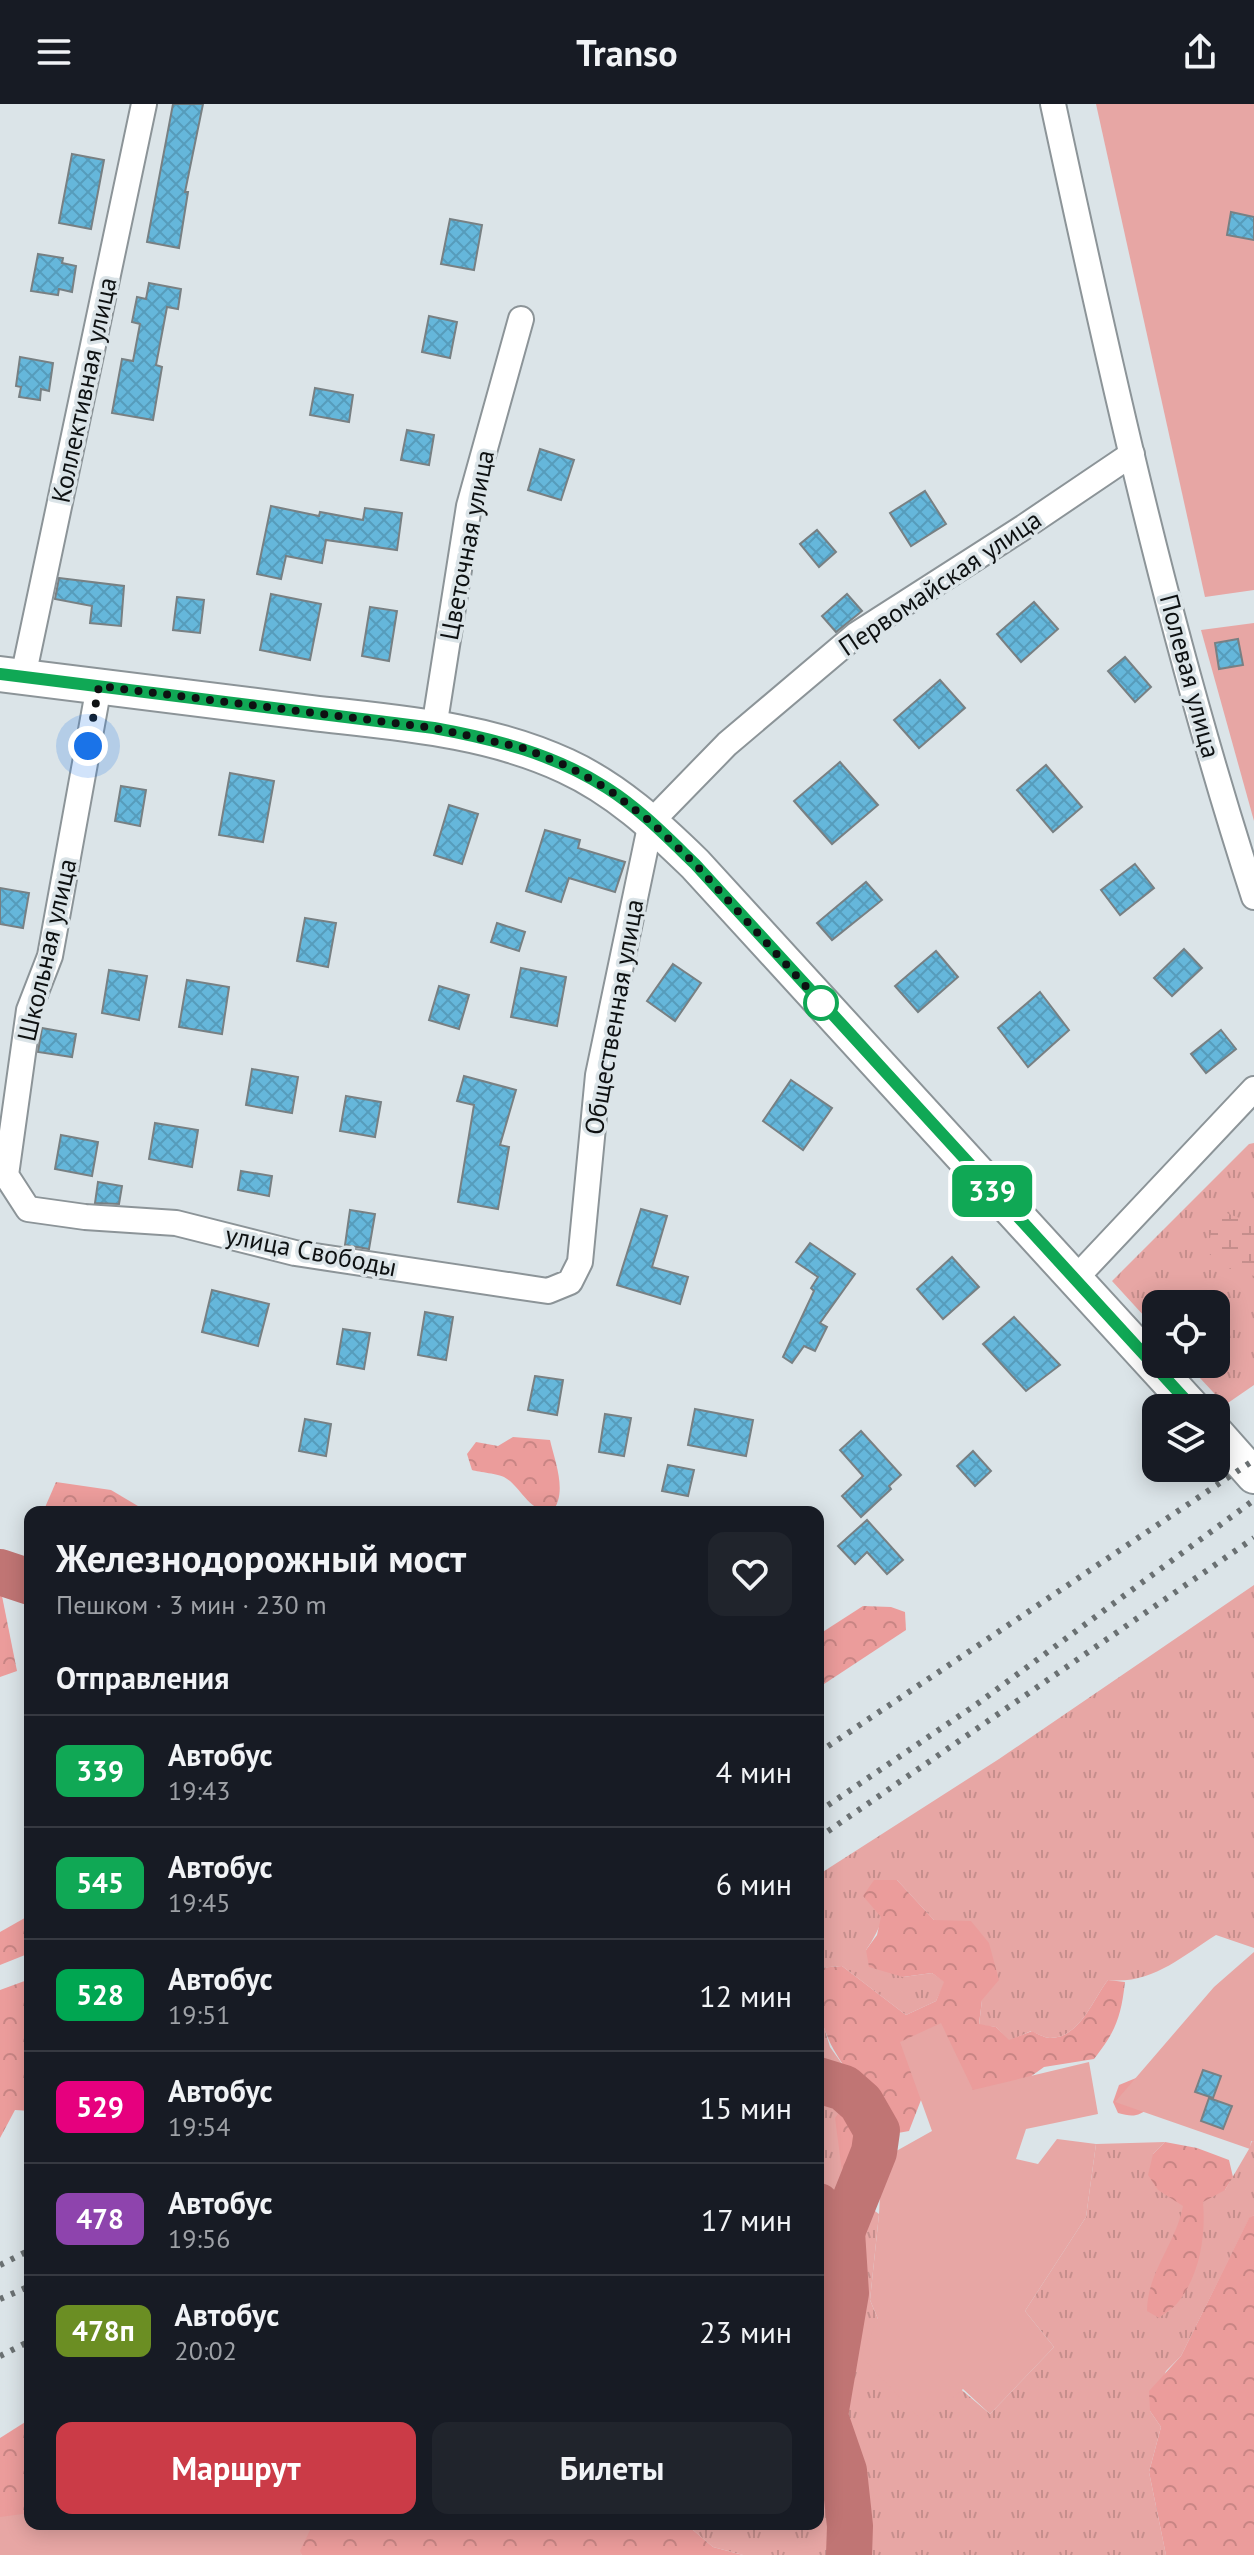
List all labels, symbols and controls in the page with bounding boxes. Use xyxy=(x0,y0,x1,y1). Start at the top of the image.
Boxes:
text: Transo xyxy=(576,29,678,76)
icon: menu xyxy=(32,30,76,74)
icon: share xyxy=(1178,30,1222,74)
street label: Коллективная улица xyxy=(43,274,124,506)
street label: Цветочная улица xyxy=(432,447,501,643)
street label: Первомайская улица xyxy=(832,502,1047,663)
street label: Полевая улица xyxy=(1153,590,1228,762)
your location xyxy=(68,726,108,766)
street label: Школьная улица xyxy=(9,855,84,1044)
street label: Общественная улица xyxy=(577,897,650,1137)
unlabelled marker xyxy=(804,986,838,1020)
line badge: 339 xyxy=(946,1165,1038,1217)
text: 339 xyxy=(968,1172,1016,1209)
street label: улица Свободы xyxy=(223,1218,400,1283)
map controls xyxy=(1142,1290,1230,1482)
button: locate xyxy=(1142,1290,1230,1378)
button: layers xyxy=(1142,1394,1230,1482)
button: heart xyxy=(708,1532,792,1616)
text: Железнодорожный мост xyxy=(56,1533,466,1582)
text: Пешком · 3 мин · 230 m xyxy=(56,1588,327,1621)
text: Отправления xyxy=(56,1658,229,1697)
text: Автобус xyxy=(168,1735,273,1774)
text: 339 xyxy=(76,1752,124,1789)
text: 4 мин xyxy=(716,1752,792,1791)
text: 19:43 xyxy=(168,1774,230,1807)
text: Автобус xyxy=(168,1847,273,1886)
text: 545 xyxy=(76,1864,124,1901)
text: 6 мин xyxy=(716,1864,792,1903)
text: 19:45 xyxy=(168,1886,230,1919)
text: Автобус xyxy=(168,1959,273,1998)
text: 528 xyxy=(76,1976,124,2013)
text: 12 мин xyxy=(699,1976,792,2015)
text: 19:51 xyxy=(168,1998,230,2031)
text: Автобус xyxy=(168,2071,273,2110)
text: 529 xyxy=(76,2088,124,2125)
text: 15 мин xyxy=(699,2088,792,2127)
text: 19:54 xyxy=(168,2110,230,2143)
text: Автобус xyxy=(168,2183,273,2222)
text: 478 xyxy=(76,2200,124,2237)
text: 17 мин xyxy=(701,2200,792,2239)
text: 19:56 xyxy=(168,2222,230,2255)
text: Автобус xyxy=(175,2295,279,2334)
text: 478п xyxy=(72,2312,135,2349)
text: 23 мин xyxy=(699,2312,792,2351)
text: 20:02 xyxy=(175,2334,237,2367)
button: Маршрут xyxy=(56,2422,416,2514)
button: Билеты xyxy=(432,2422,792,2514)

